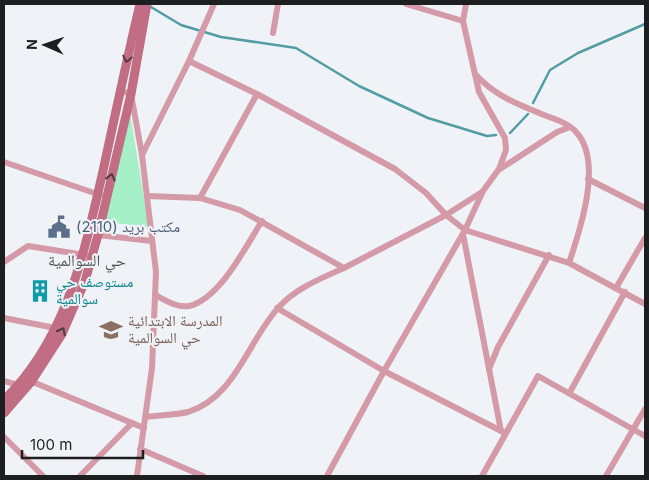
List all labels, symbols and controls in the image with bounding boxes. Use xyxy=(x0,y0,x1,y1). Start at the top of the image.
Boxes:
north arrow xyxy=(20,20,70,70)
text: N xyxy=(23,39,40,50)
one-way arrow xyxy=(123,55,133,64)
one-way arrow xyxy=(105,172,116,181)
public building icon: مكتب بريد (2110) xyxy=(46,214,72,240)
place label: مكتب بريد (2110) xyxy=(76,217,180,236)
district label: حي السوالمية xyxy=(48,250,126,273)
place label: مستوصف حي سوالمية xyxy=(56,272,133,308)
building icon: مستوصف حي سوالمية xyxy=(27,278,53,304)
place label: المدرسة الابتدائية حي السوالمية xyxy=(128,311,223,350)
school or university icon: المدرسة الابتدائية حي السوالمية xyxy=(98,317,124,343)
one-way arrow xyxy=(56,327,66,336)
scale bar xyxy=(22,428,144,460)
text: 100 m xyxy=(30,435,72,454)

